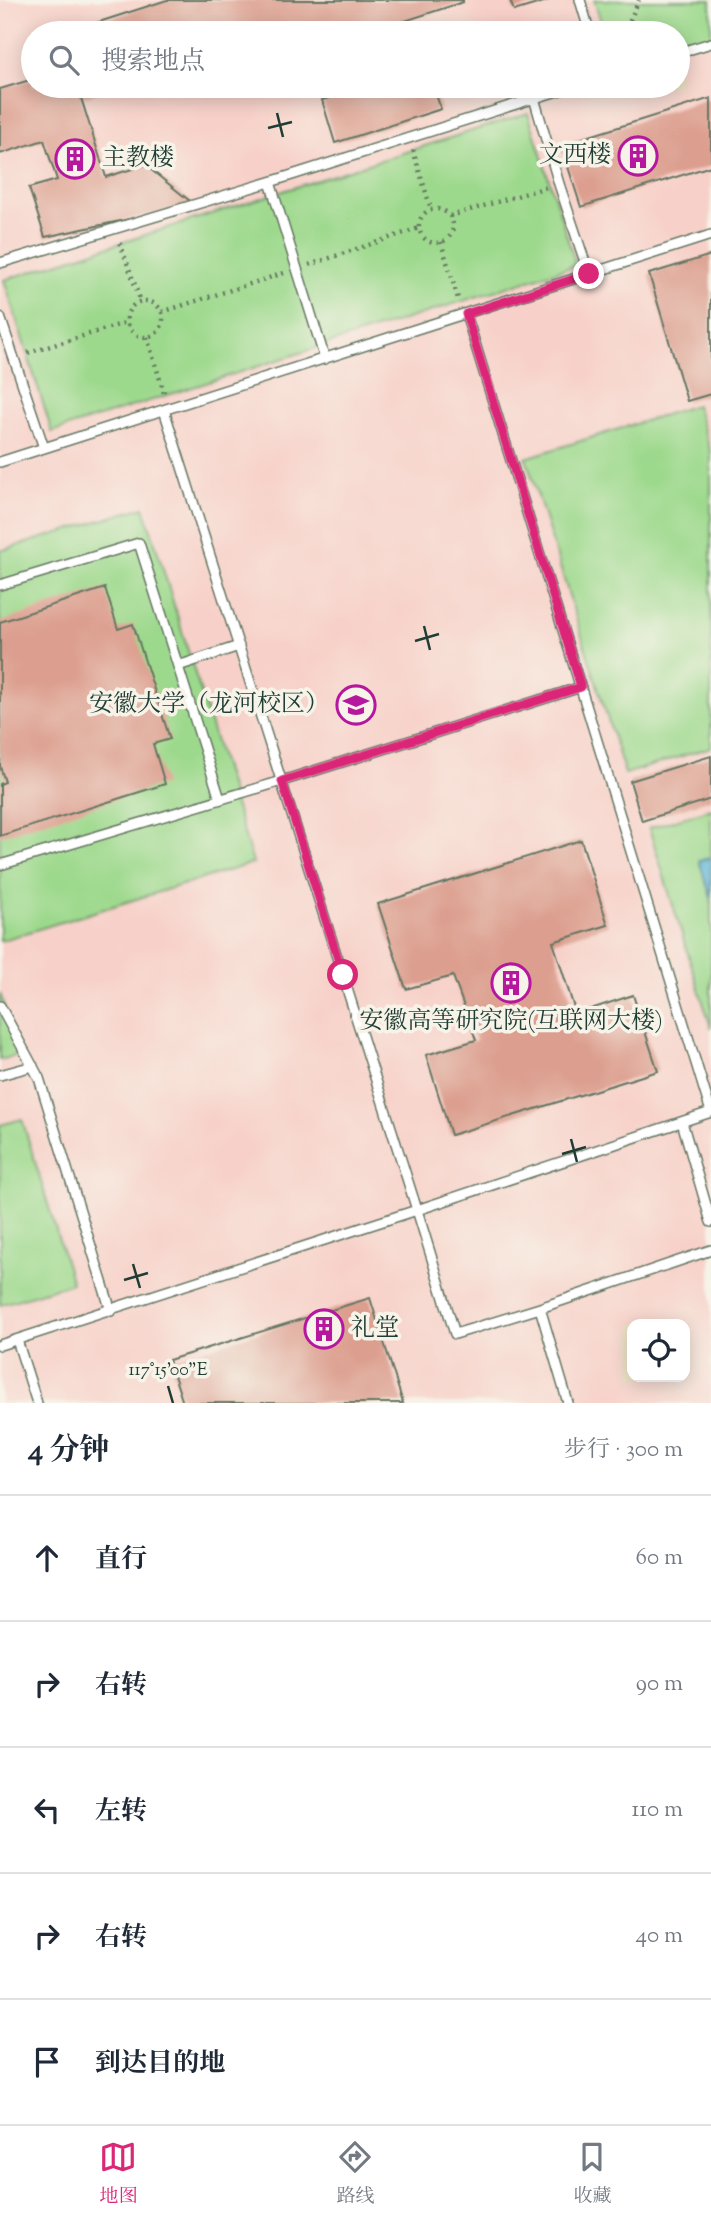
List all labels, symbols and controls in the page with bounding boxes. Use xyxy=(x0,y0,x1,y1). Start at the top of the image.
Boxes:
search box xyxy=(21,21,690,98)
icon: search xyxy=(45,41,83,79)
text: 搜索地点 xyxy=(101,44,205,81)
building icon: 文西楼 xyxy=(617,135,659,177)
building icon: 主教楼 xyxy=(54,138,96,180)
place label: 文西楼 xyxy=(539,139,611,173)
place label: 主教楼 xyxy=(102,142,174,176)
route end xyxy=(573,258,604,289)
school or university icon: 安徽大学（龙河校区） xyxy=(335,684,377,726)
place label: 安徽大学（龙河校区） xyxy=(89,688,329,722)
route start xyxy=(327,959,358,990)
building icon: 安徽高等研究院(互联网大楼) xyxy=(490,962,532,1004)
place label: 安徽高等研究院(互联网大楼) xyxy=(359,1005,663,1039)
building icon: 礼堂 xyxy=(303,1308,345,1350)
place label: 礼堂 xyxy=(351,1312,399,1346)
map controls xyxy=(627,1319,690,1382)
button: locate xyxy=(627,1319,690,1382)
text: 117°15'00"E xyxy=(128,1358,208,1384)
text: 4 分钟 xyxy=(28,1430,110,1473)
text: 步行 · 300 m xyxy=(564,1434,683,1467)
icon: ahead xyxy=(28,1539,66,1577)
text: 直行 xyxy=(95,1542,147,1579)
text: 60 m xyxy=(635,1542,683,1575)
icon: right xyxy=(28,1665,66,1703)
text: 右转 xyxy=(95,1668,147,1705)
text: 90 m xyxy=(636,1668,683,1701)
icon: left xyxy=(28,1791,66,1829)
text: 左转 xyxy=(95,1794,147,1831)
text: 110 m xyxy=(632,1794,683,1827)
icon: right xyxy=(28,1917,66,1955)
text: 右转 xyxy=(95,1920,147,1957)
text: 40 m xyxy=(636,1920,683,1953)
icon: arrive xyxy=(28,2043,66,2081)
text: 到达目的地 xyxy=(95,2046,225,2083)
tab: 地图 xyxy=(99,2138,138,2211)
tab: 路线 xyxy=(336,2138,375,2211)
tab: 收藏 xyxy=(573,2138,612,2211)

